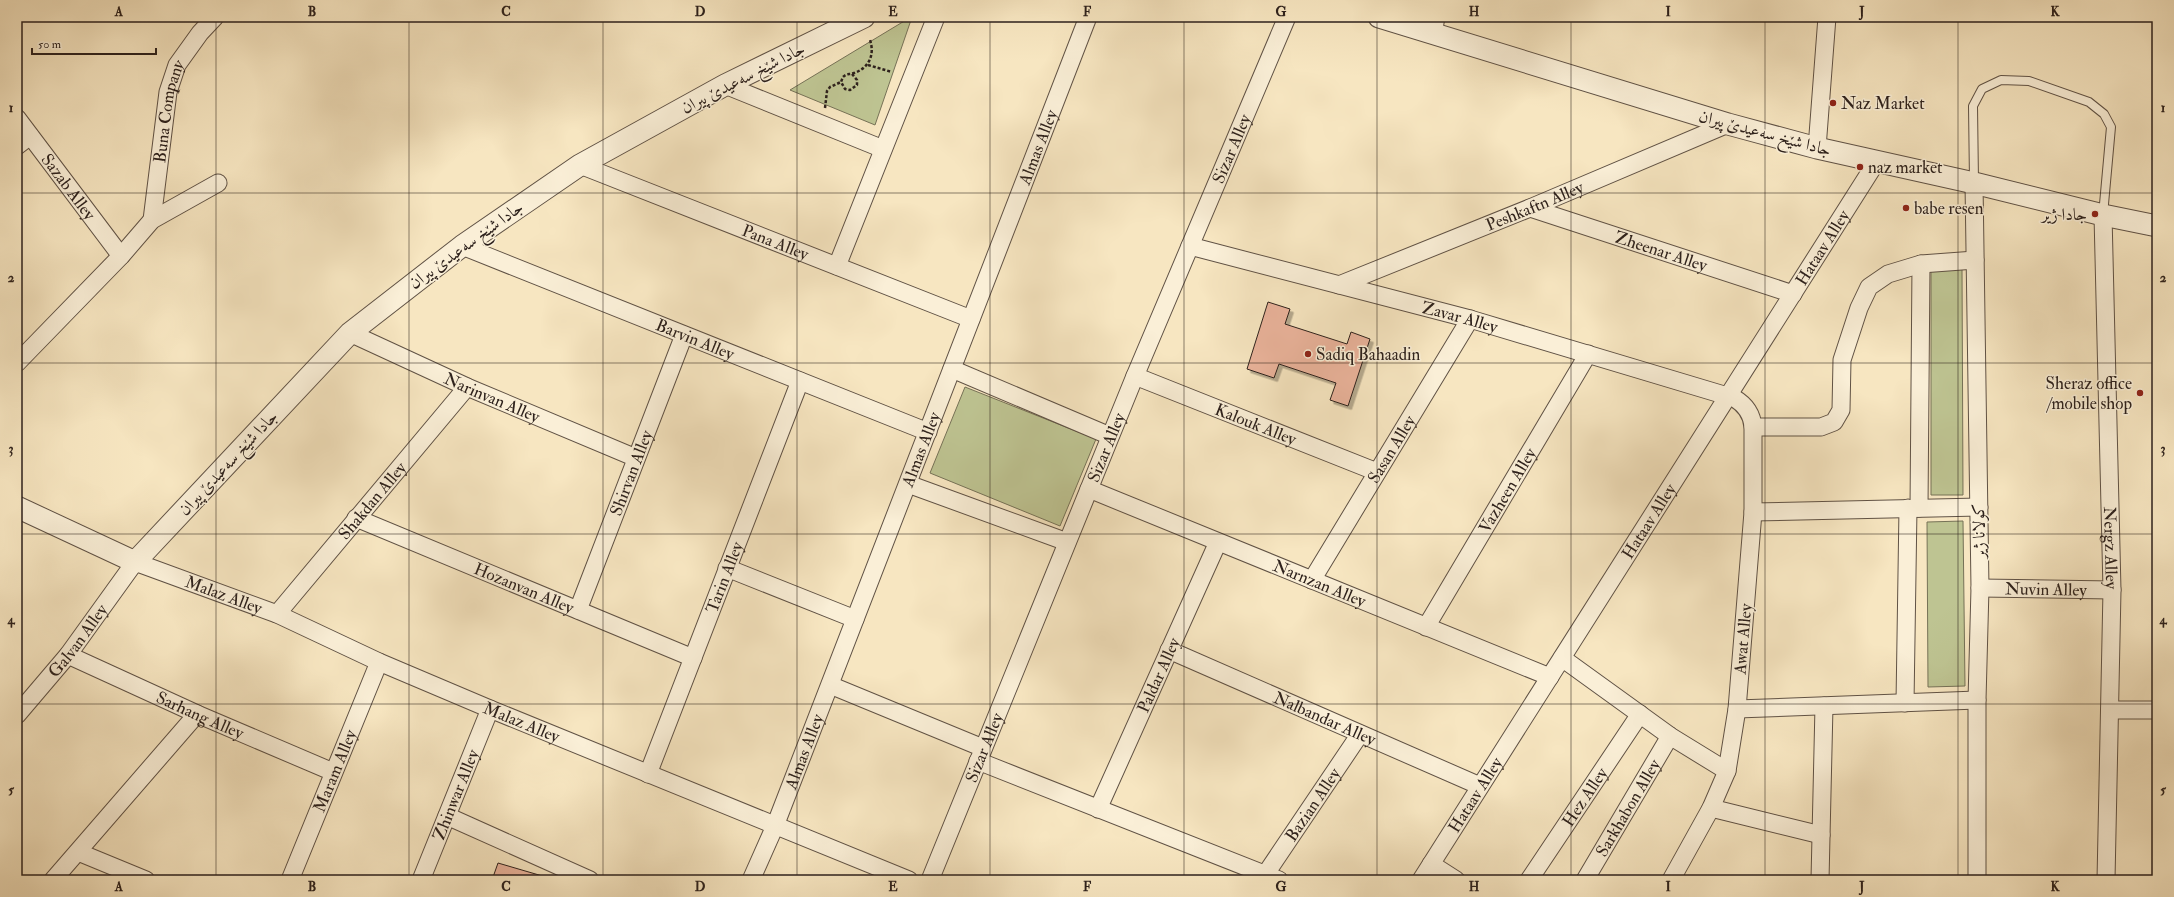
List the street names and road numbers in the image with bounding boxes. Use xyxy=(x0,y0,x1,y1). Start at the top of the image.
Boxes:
street label: جادا شێخ سەعیدێ پیران xyxy=(678,38,811,123)
street label: Buna Company xyxy=(149,54,190,164)
street label: جادا شێخ سەعیدێ پیران xyxy=(1695,105,1834,166)
street label: Almas Alley xyxy=(1013,106,1063,189)
street label: Sizar Alley xyxy=(1207,110,1256,186)
street label: Sazab Alley xyxy=(37,149,101,225)
street label: Peshkaftn Alley xyxy=(1483,176,1587,235)
street label: جادا شێخ سەعیدێ پیران xyxy=(405,196,530,298)
street label: Hataav Alley xyxy=(1790,205,1855,289)
street label: Pana Alley xyxy=(739,219,812,266)
street label: Zheenar Alley xyxy=(1612,226,1710,277)
street label: Zavar Alley xyxy=(1420,296,1501,338)
street label: Barvin Alley xyxy=(653,314,738,365)
street label: Narinvan Alley xyxy=(441,367,544,428)
street label: Kalouk Alley xyxy=(1212,398,1300,451)
street label: جادا شێخ سەعیدێ پیران xyxy=(174,406,286,523)
street label: Almas Alley xyxy=(896,408,946,491)
street label: Sizar Alley xyxy=(1082,409,1131,485)
street label: Sasan Alley xyxy=(1363,411,1421,487)
street label: Shirvan Alley xyxy=(605,427,658,519)
street label: Vazheen Alley xyxy=(1474,443,1542,537)
street label: Shakdan Alley xyxy=(333,457,412,544)
street label: Hataav Alley xyxy=(1617,479,1681,563)
street label: کولانا ژیر xyxy=(1968,503,1990,561)
street label: Nergz Alley xyxy=(2100,506,2122,590)
street label: Tarin Alley xyxy=(701,538,749,616)
street label: Narnzan Alley xyxy=(1270,555,1370,612)
street label: Hozanvan Alley xyxy=(471,558,578,619)
street label: Malaz Alley xyxy=(182,571,266,619)
street label: Nuvin Alley xyxy=(2005,578,2088,601)
street label: Galvan Alley xyxy=(43,599,113,682)
street label: Awat Alley xyxy=(1729,602,1758,676)
street label: Paldar Alley xyxy=(1132,634,1185,716)
street label: Sarhang Alley xyxy=(153,686,247,744)
street label: Nalbandar Alley xyxy=(1270,687,1380,751)
street label: Malaz Alley xyxy=(480,697,563,748)
street label: Sizar Alley xyxy=(960,709,1009,785)
street label: Almas Alley xyxy=(779,710,829,793)
street label: Maram Alley xyxy=(308,726,362,815)
street label: Zhinwar Alley xyxy=(428,746,484,843)
street label: Hataav Alley xyxy=(1443,753,1508,836)
street label: Sarkhabon Alley xyxy=(1591,755,1666,860)
street label: Bazian Alley xyxy=(1280,763,1346,845)
street label: Hez Alley xyxy=(1557,763,1613,830)

